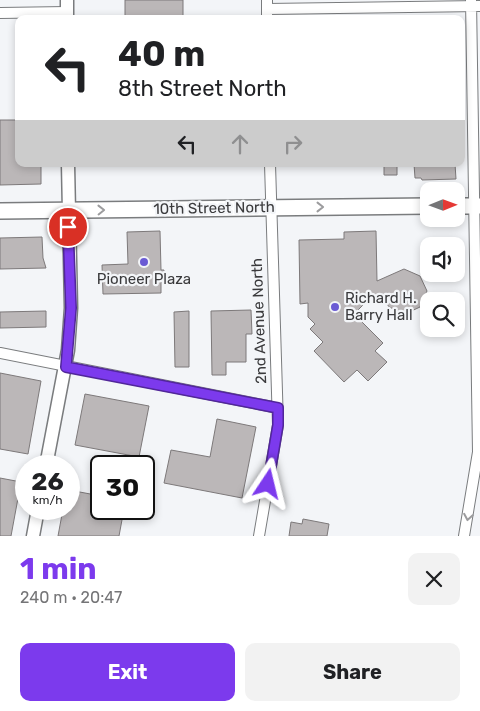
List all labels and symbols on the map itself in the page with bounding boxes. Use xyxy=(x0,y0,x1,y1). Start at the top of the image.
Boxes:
north arrow xyxy=(420,182,465,228)
street label: 10th Street North xyxy=(153,198,275,218)
one-way arrow xyxy=(316,202,324,212)
one-way arrow xyxy=(97,204,105,215)
pin xyxy=(47,206,89,248)
marker: Pioneer Plaza xyxy=(138,256,150,268)
street label: 2nd Avenue North xyxy=(248,258,270,384)
place label: Pioneer Plaza xyxy=(97,270,191,288)
place label: Richard H. Barry Hall xyxy=(345,289,417,324)
marker: Richard H. Barry Hall xyxy=(329,301,341,313)
speed limit sign: 30 xyxy=(90,455,155,520)
position arrow xyxy=(241,457,293,509)
one-way arrow xyxy=(463,512,473,521)

